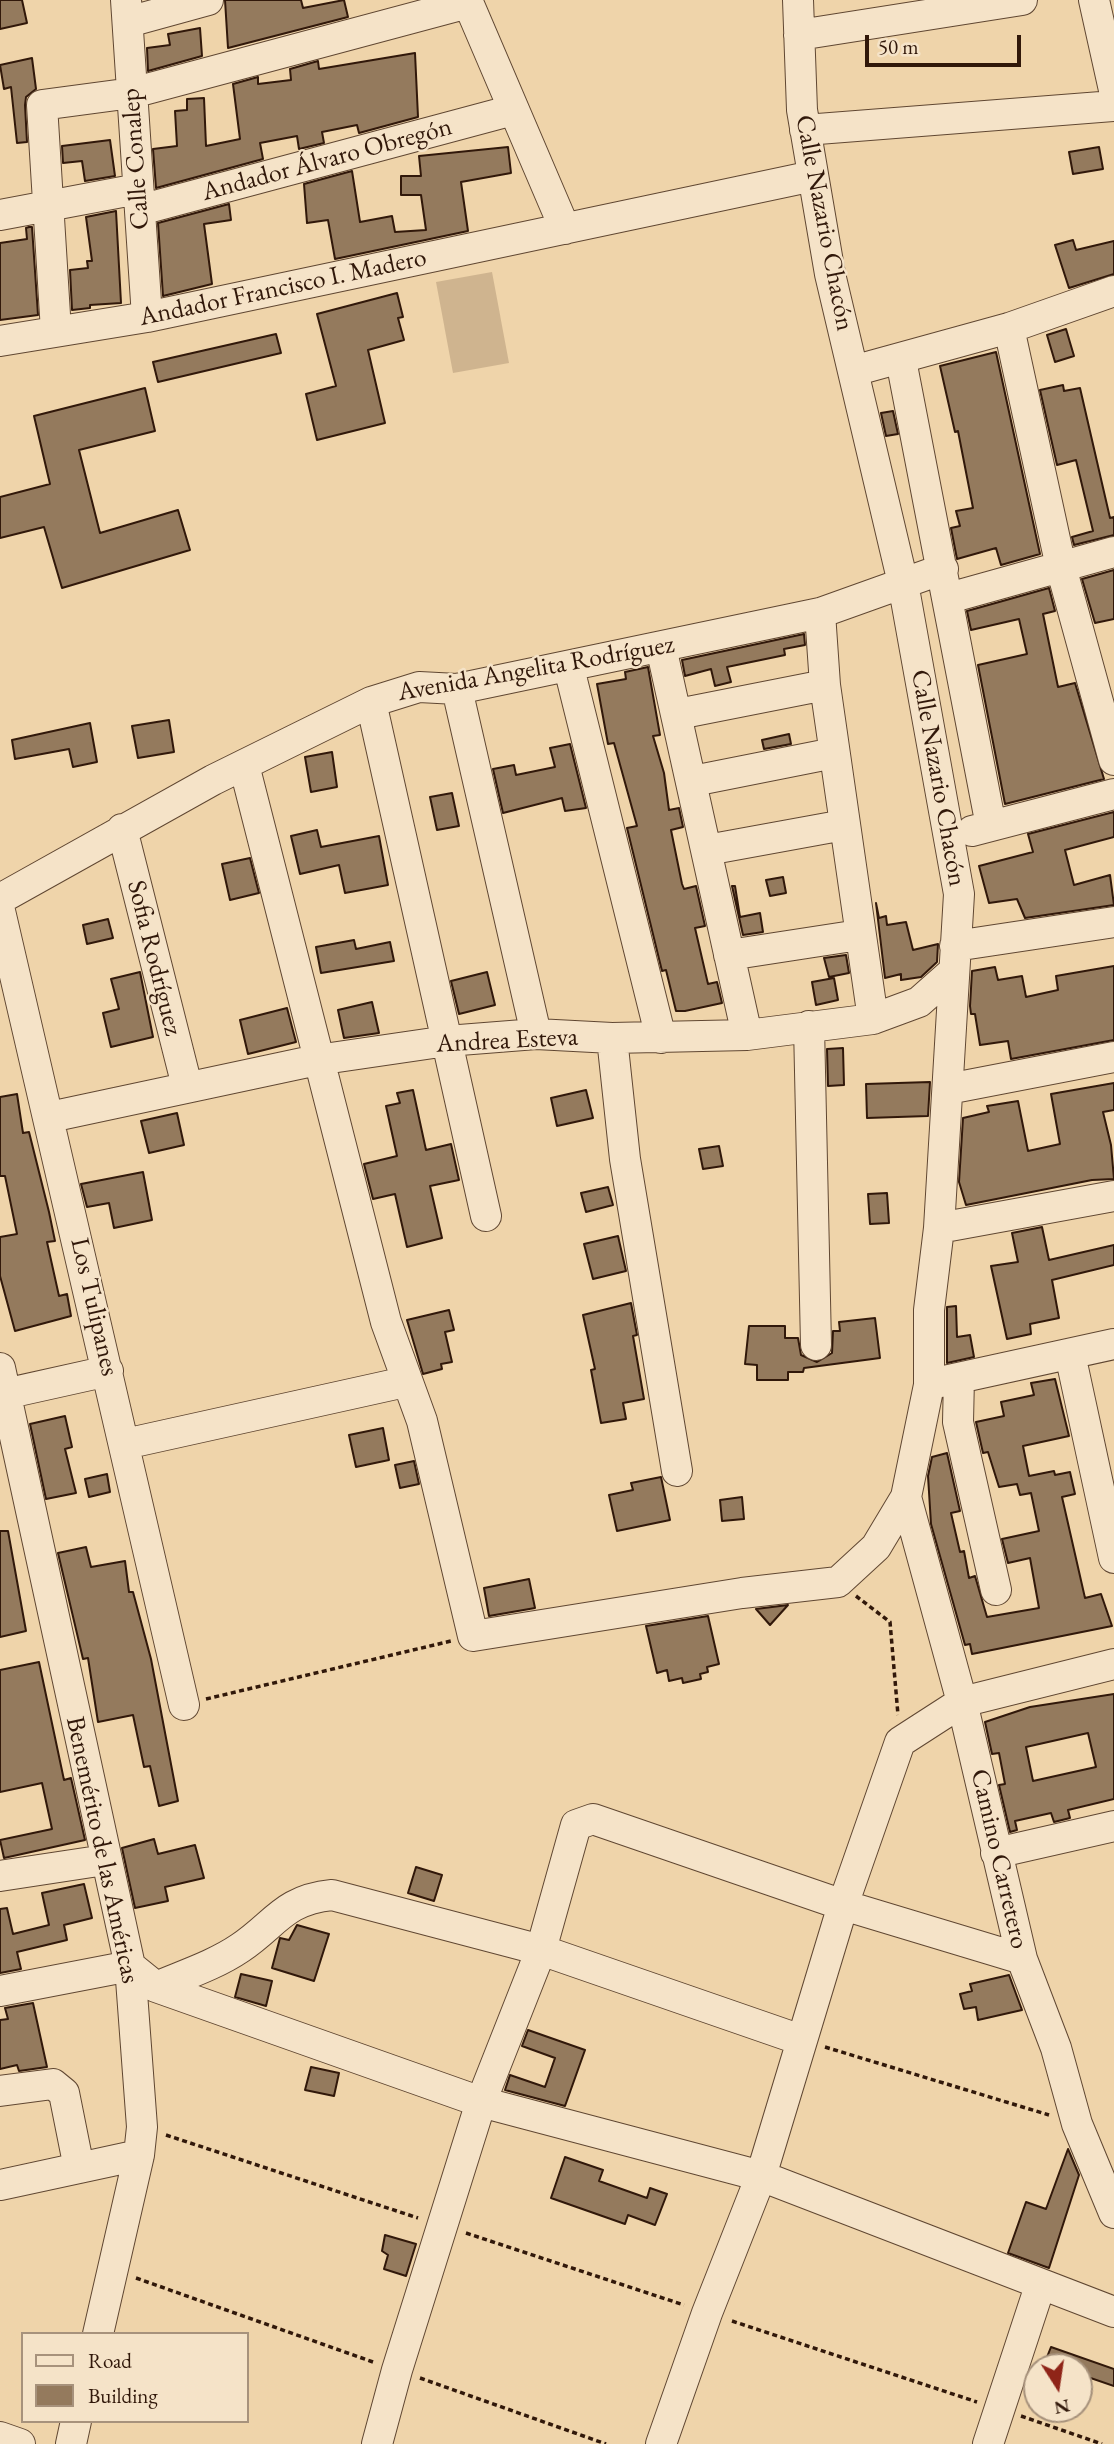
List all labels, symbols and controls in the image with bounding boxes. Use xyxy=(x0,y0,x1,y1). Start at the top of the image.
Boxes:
scale bar xyxy=(869,21,1025,65)
text: 50 m xyxy=(878,33,919,60)
street label: Calle Conalep xyxy=(115,87,157,231)
street label: Andador Álvaro Obregón xyxy=(199,112,455,208)
street label: Calle Nazario Chacón xyxy=(788,112,860,334)
street label: Andador Francisco I. Madero xyxy=(137,242,429,334)
street label: Avenida Angelita Rodríguez xyxy=(395,629,677,709)
street label: Calle Nazario Chacón xyxy=(904,667,972,889)
street label: Sofia Rodríguez xyxy=(120,877,188,1039)
street label: Andrea Esteva xyxy=(435,1022,579,1060)
street label: Los Tulipanes xyxy=(63,1235,125,1379)
street label: Benemérito de las Américas xyxy=(58,1714,146,1986)
street label: Camino Carretero xyxy=(963,1766,1035,1952)
legend xyxy=(21,2332,248,2423)
text: Road xyxy=(88,2347,132,2374)
north arrow xyxy=(1023,2353,1093,2423)
text: Building xyxy=(88,2382,158,2409)
text: N xyxy=(1052,2393,1072,2421)

